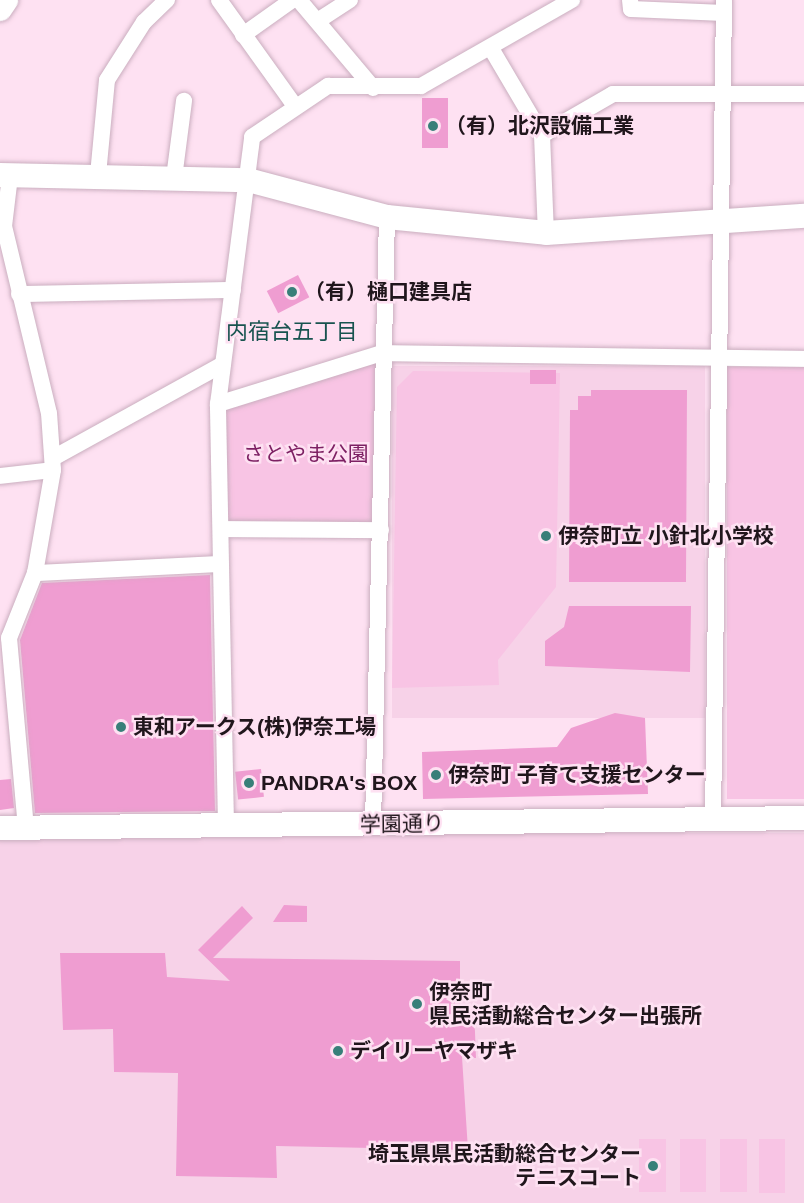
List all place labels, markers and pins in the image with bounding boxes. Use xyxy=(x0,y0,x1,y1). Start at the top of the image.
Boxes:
place label: （有）北沢設備工業 xyxy=(445,113,634,139)
marker: （有）北沢設備工業 xyxy=(426,119,440,133)
place label: （有）樋口建具店 xyxy=(304,279,472,305)
marker: （有）樋口建具店 xyxy=(285,285,299,299)
place label: 伊奈町立 小針北小学校 xyxy=(558,523,774,549)
marker: 伊奈町立 小針北小学校 xyxy=(539,529,553,543)
place label: 東和アークス(株)伊奈工場 xyxy=(133,714,377,740)
marker: 東和アークス(株)伊奈工場 xyxy=(114,720,128,734)
place label: 伊奈町 子育て支援センター xyxy=(448,762,706,788)
marker: 伊奈町 子育て支援センター xyxy=(429,768,443,782)
place label: PANDRA's BOX xyxy=(261,770,417,796)
marker: PANDRA's BOX xyxy=(242,776,256,790)
place label: 伊奈町 県民活動総合センター出張所 xyxy=(429,979,702,1029)
marker: 伊奈町 県民活動総合センター出張所 xyxy=(410,997,424,1011)
place label: デイリーヤマザキ xyxy=(350,1038,518,1064)
marker: デイリーヤマザキ xyxy=(331,1044,345,1058)
place label: 埼玉県県民活動総合センター テニスコート xyxy=(368,1141,641,1191)
marker: 埼玉県県民活動総合センター テニスコート xyxy=(646,1159,660,1173)

